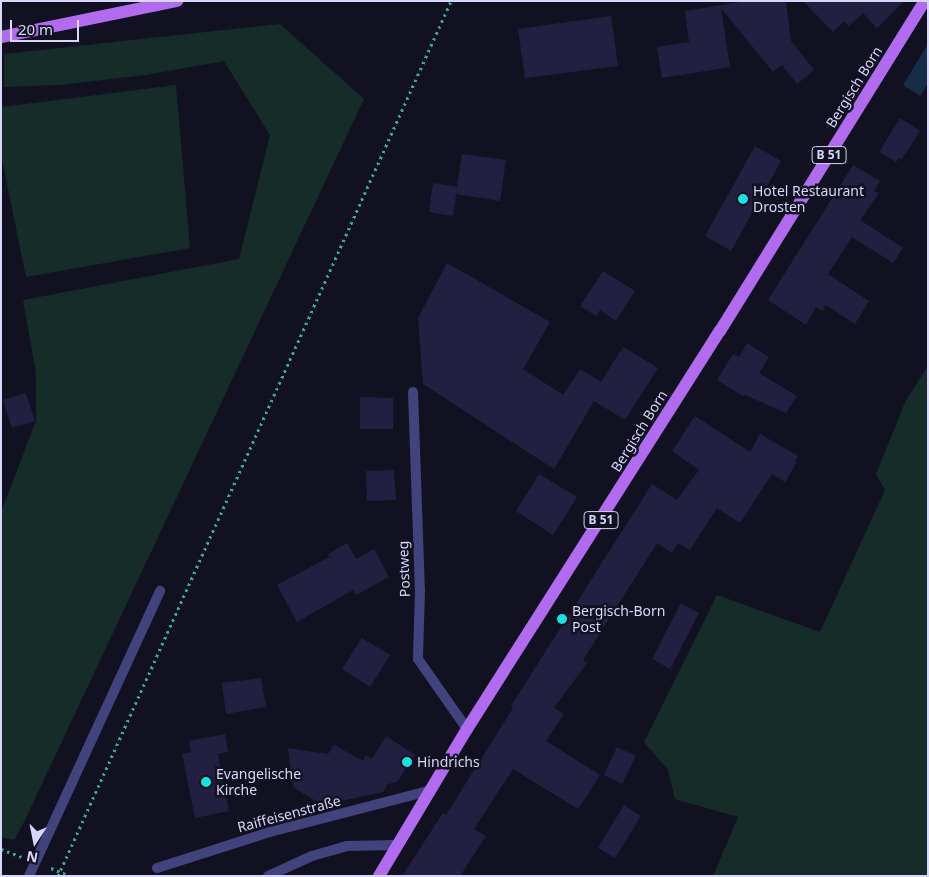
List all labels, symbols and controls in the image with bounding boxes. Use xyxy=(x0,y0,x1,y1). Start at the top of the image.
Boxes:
scale bar xyxy=(12,10,81,42)
text: 20 m xyxy=(18,19,53,39)
street label: Bergisch Born xyxy=(822,43,886,131)
road number: B 51 xyxy=(812,146,846,164)
place label: Hotel Restaurant Drosten xyxy=(753,183,864,216)
marker: Hotel Restaurant Drosten xyxy=(737,193,749,205)
street label: Bergisch Born xyxy=(607,387,671,475)
road number: B 51 xyxy=(584,510,618,530)
street label: Postweg xyxy=(395,541,413,597)
place label: Bergisch-Born Post xyxy=(572,603,665,636)
marker: Bergisch-Born Post xyxy=(556,613,568,625)
place label: Hindrichs xyxy=(417,754,480,770)
marker: Hindrichs xyxy=(401,756,413,768)
place label: Evangelische Kirche xyxy=(216,766,301,799)
marker: Evangelische Kirche xyxy=(200,776,212,788)
street label: Raiffeisenstraße xyxy=(235,792,343,836)
north arrow xyxy=(10,817,60,867)
text: N xyxy=(25,847,39,868)

